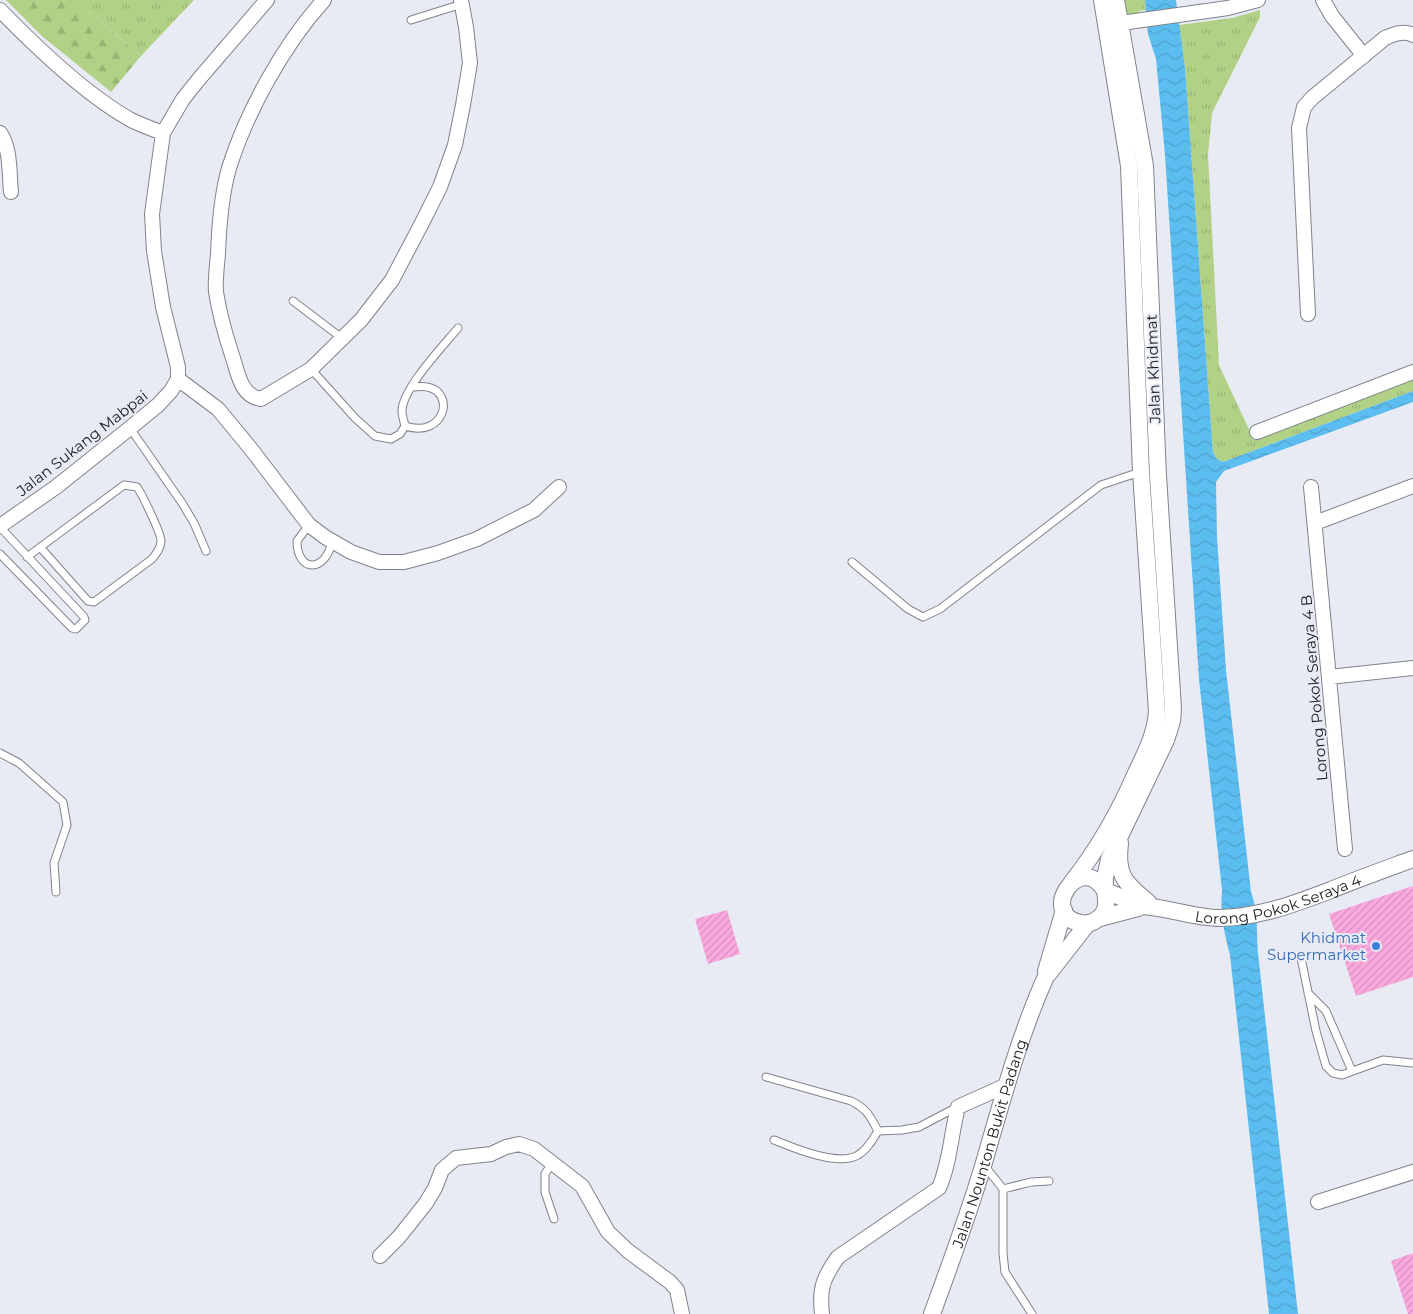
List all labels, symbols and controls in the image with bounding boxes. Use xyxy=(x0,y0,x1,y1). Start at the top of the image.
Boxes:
street label: Jalan Khidmat xyxy=(1142,314,1164,425)
street label: Jalan Sukang Mabpai xyxy=(12,386,151,501)
street label: Lorong Pokok Seraya 4 B xyxy=(1296,594,1332,782)
street label: Lorong Pokok Seraya 4 xyxy=(1194,870,1364,928)
place label: Khidmat Supermarket xyxy=(1267,928,1366,964)
marker: Khidmat Supermarket xyxy=(1370,940,1382,952)
street label: Jalan Nounton Bukit Padang xyxy=(947,1036,1030,1251)

